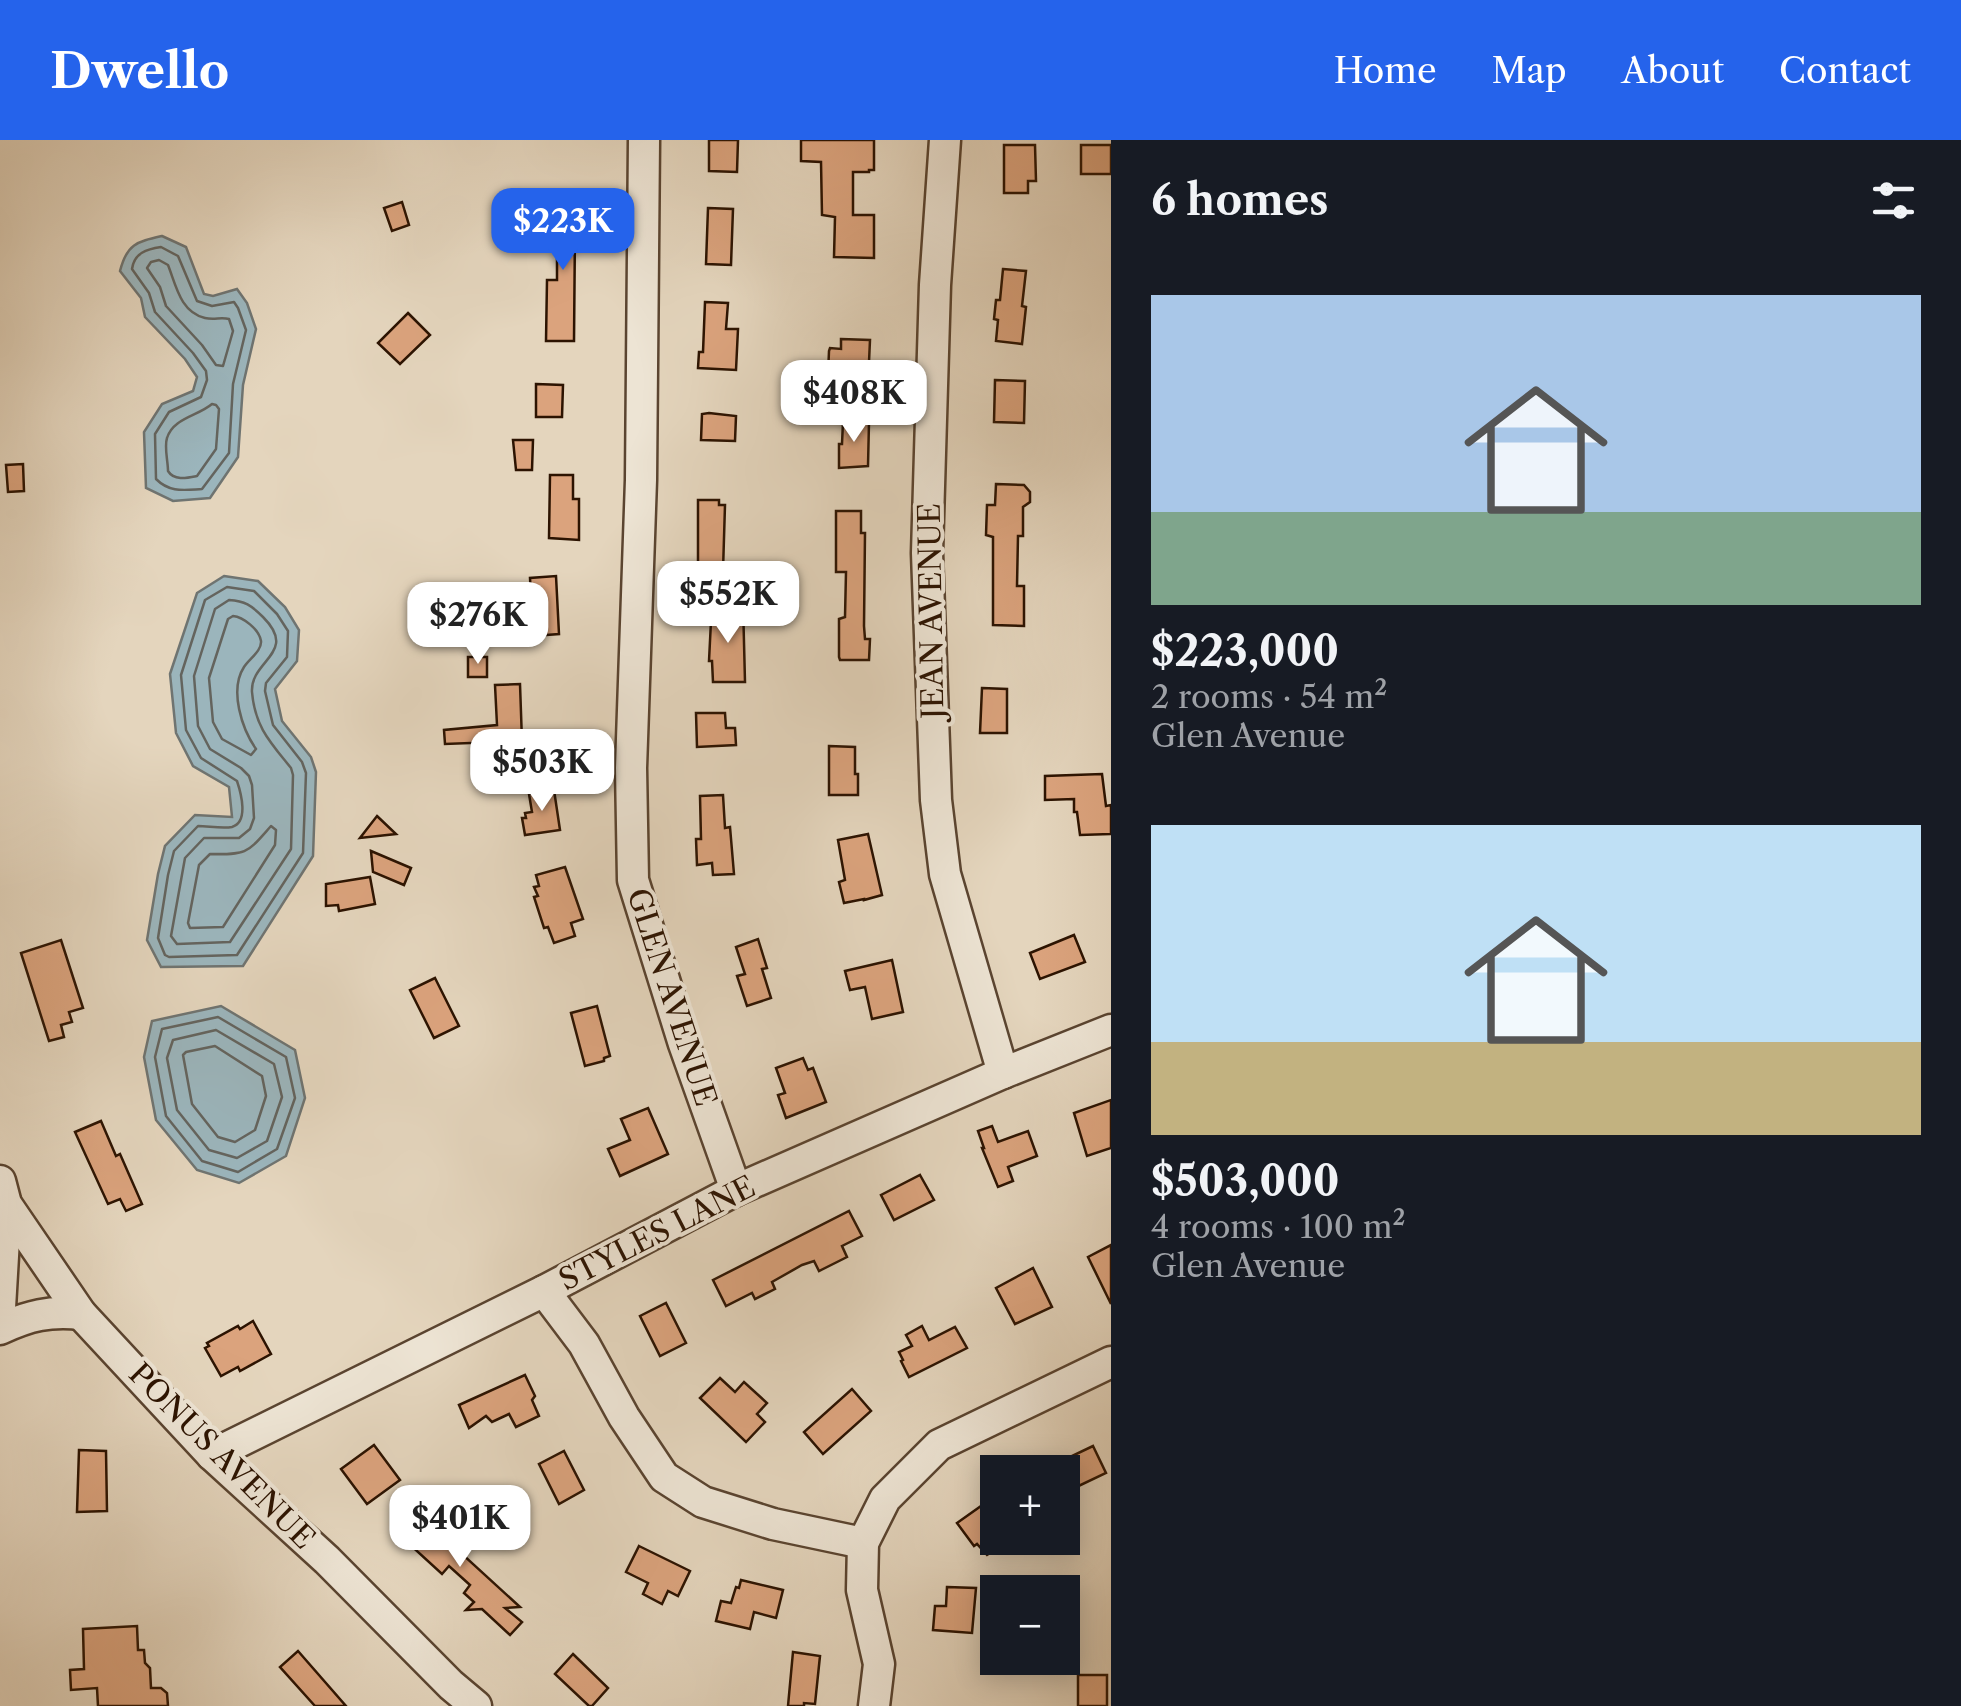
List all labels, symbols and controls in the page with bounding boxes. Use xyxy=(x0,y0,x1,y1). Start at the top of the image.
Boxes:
text: Dwello xyxy=(50,41,229,100)
text: Home xyxy=(1334,49,1436,92)
text: Map xyxy=(1491,49,1567,92)
text: About xyxy=(1622,49,1724,92)
text: Contact xyxy=(1779,49,1911,92)
icon: filters xyxy=(1866,173,1921,228)
text: 6 homes xyxy=(1151,174,1329,226)
pin: $223K xyxy=(493,188,633,273)
text: $223K xyxy=(513,201,613,240)
pin: $408K xyxy=(784,360,924,445)
icon: home xyxy=(1446,360,1626,540)
text: $408K xyxy=(803,373,905,412)
street label: JEAN AVENUE xyxy=(911,503,951,723)
pin: $552K xyxy=(658,561,798,646)
text: $552K xyxy=(679,574,777,613)
pin: $276K xyxy=(408,582,548,667)
text: $276K xyxy=(429,595,527,634)
text: $223,000 xyxy=(1151,625,1339,677)
text: 2 rooms · 54 m² xyxy=(1151,677,1387,716)
text: Glen Avenue xyxy=(1151,716,1345,755)
pin: $503K xyxy=(472,729,612,814)
text: $503K xyxy=(492,742,592,781)
street label: GLEN AVENUE xyxy=(619,883,725,1111)
icon: home xyxy=(1446,890,1626,1070)
text: $503,000 xyxy=(1151,1155,1339,1207)
street label: STYLES LANE xyxy=(553,1168,761,1298)
text: 4 rooms · 100 m² xyxy=(1151,1207,1406,1246)
text: Glen Avenue xyxy=(1151,1246,1345,1285)
street label: PONUS AVENUE xyxy=(121,1355,323,1557)
map controls xyxy=(980,1455,1080,1675)
button: + xyxy=(980,1455,1080,1555)
pin: $401K xyxy=(390,1485,530,1570)
text: $401K xyxy=(411,1498,509,1537)
button: − xyxy=(980,1575,1080,1675)

